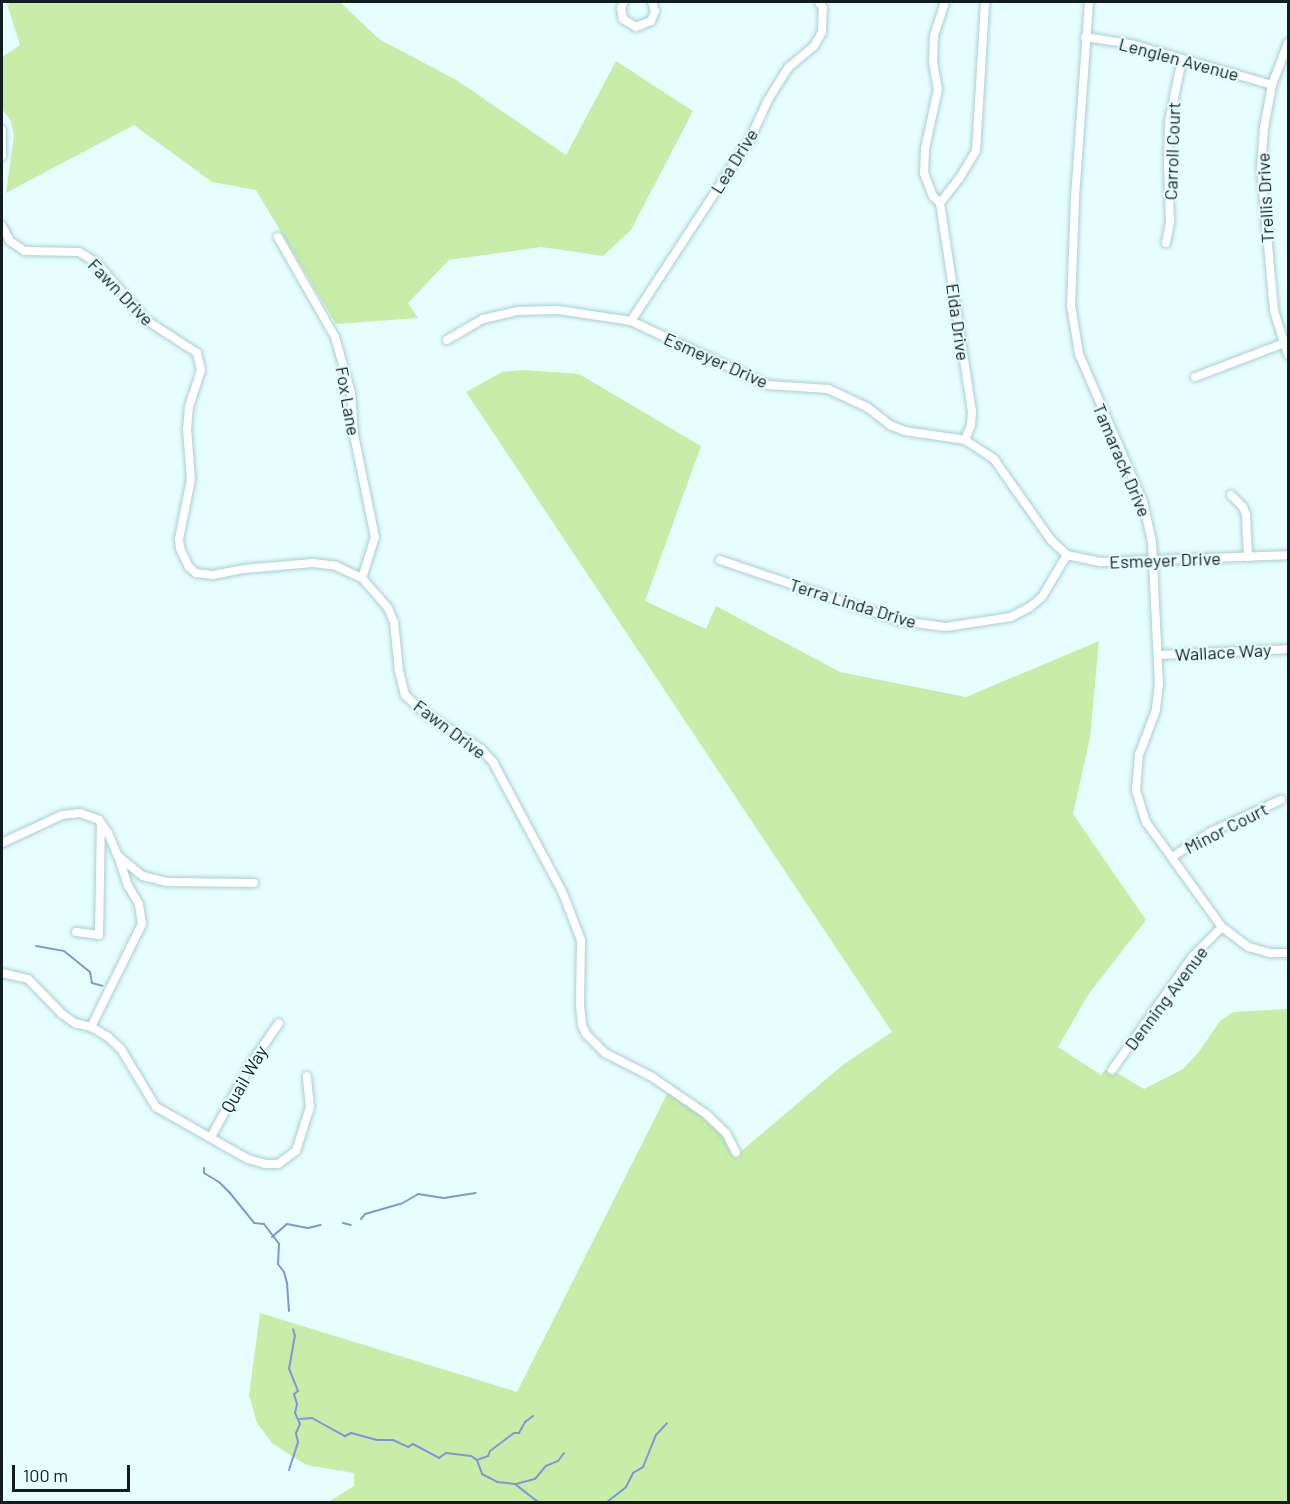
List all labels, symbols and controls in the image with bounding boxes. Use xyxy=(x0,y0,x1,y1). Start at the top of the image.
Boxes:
street label: Lenglen Avenue xyxy=(1117,33,1241,85)
street label: Carroll Court xyxy=(1159,101,1185,201)
street label: Lea Drive xyxy=(706,124,762,198)
street label: Trellis Drive xyxy=(1252,152,1278,244)
street label: Fawn Drive xyxy=(84,254,158,330)
street label: Elda Drive xyxy=(942,282,974,362)
street label: Esmeyer Drive xyxy=(661,327,771,393)
street label: Fox Lane xyxy=(331,365,365,437)
street label: Tamarack Drive xyxy=(1088,400,1156,520)
street label: Esmeyer Drive xyxy=(1109,547,1221,573)
street label: Terra Linda Drive xyxy=(787,573,919,633)
street label: Wallace Way xyxy=(1174,639,1272,665)
street label: Fawn Drive xyxy=(410,695,490,763)
street label: Minor Court xyxy=(1181,798,1271,858)
street label: Denning Avenue xyxy=(1120,942,1212,1054)
street label: Quail Way xyxy=(216,1042,272,1116)
scale bar xyxy=(15,1453,134,1491)
text: 100 m xyxy=(23,1464,68,1486)

